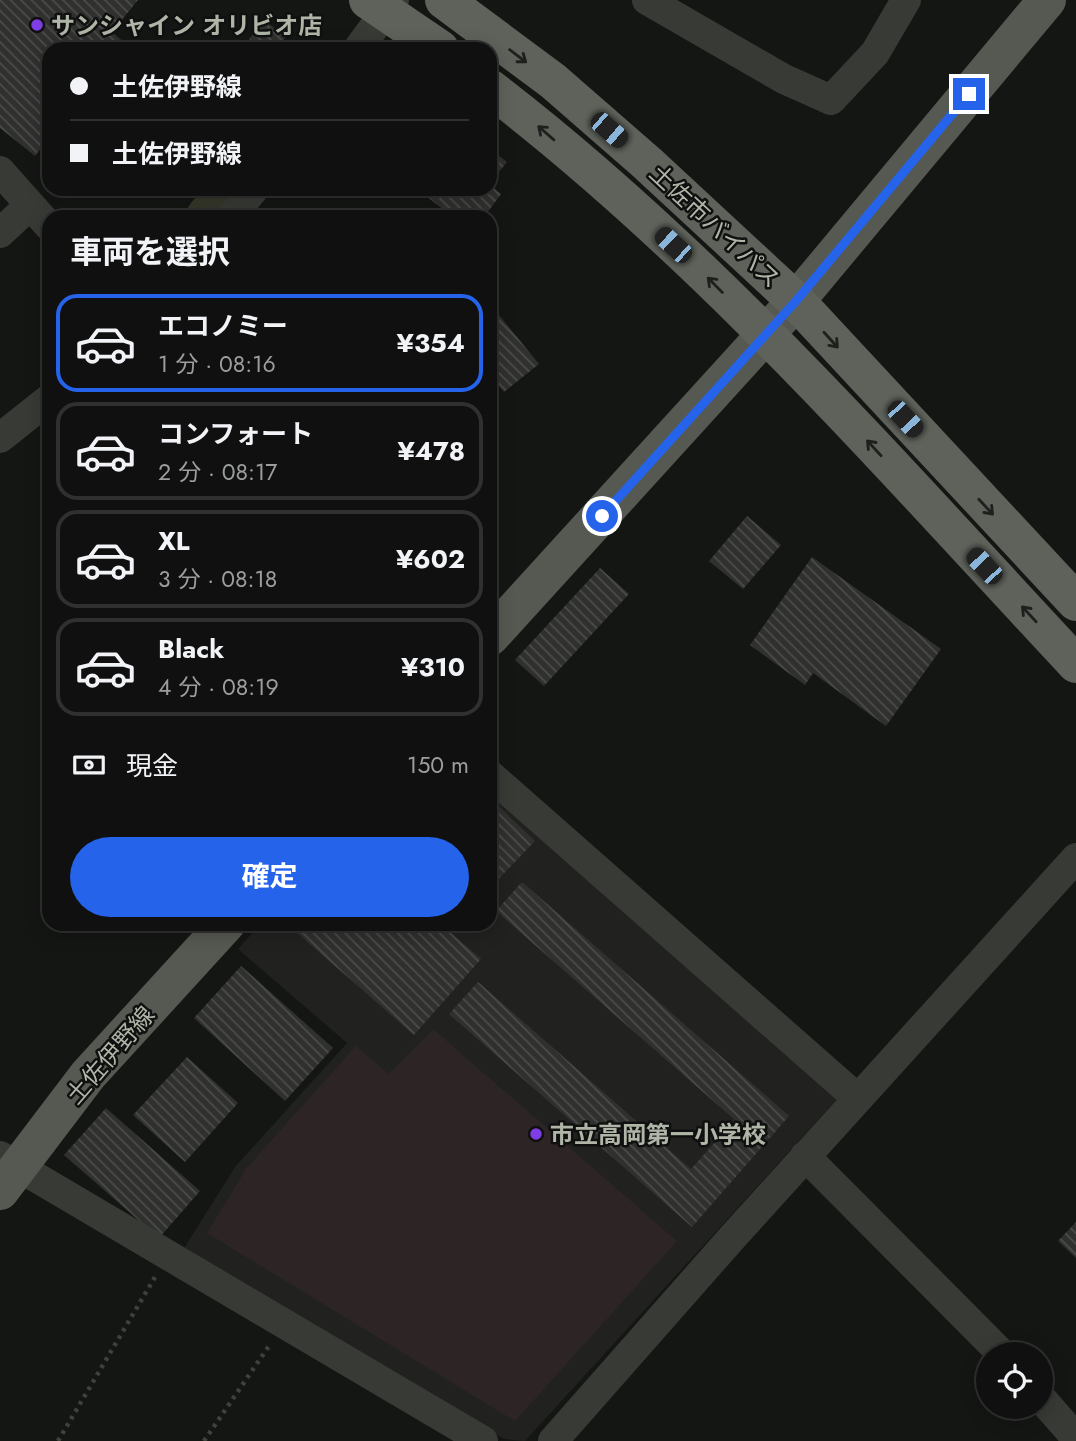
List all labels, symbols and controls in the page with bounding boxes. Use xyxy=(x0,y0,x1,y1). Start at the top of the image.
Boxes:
place label: サンシャイン オリビオ店 xyxy=(51,8,322,43)
marker: サンシャイン オリビオ店 xyxy=(29,17,45,33)
one-way arrow xyxy=(508,48,527,63)
text: 土佐伊野線 xyxy=(112,68,242,106)
route end xyxy=(953,78,985,110)
car xyxy=(587,108,632,152)
one-way arrow xyxy=(537,125,555,141)
text: 土佐伊野線 xyxy=(112,135,242,173)
street label: 土佐市バイパス xyxy=(642,156,788,296)
car xyxy=(651,223,696,267)
text: 車両を選択 xyxy=(70,229,230,275)
one-way arrow xyxy=(707,276,724,293)
text: エコノミー xyxy=(158,307,288,345)
icon: car xyxy=(74,312,137,375)
text: ¥354 xyxy=(397,324,465,362)
one-way arrow xyxy=(823,331,839,349)
text: 1 分 · 08:16 xyxy=(158,347,276,381)
car xyxy=(883,396,928,442)
text: コンフォート xyxy=(158,415,313,453)
icon: car xyxy=(74,420,137,483)
text: ¥478 xyxy=(397,432,465,470)
one-way arrow xyxy=(866,439,882,457)
text: 2 分 · 08:17 xyxy=(158,455,277,489)
one-way arrow xyxy=(978,498,995,515)
route start xyxy=(586,500,618,532)
text: XL xyxy=(158,522,190,560)
icon: car xyxy=(74,528,137,591)
text: ¥602 xyxy=(396,540,465,578)
car xyxy=(962,543,1007,589)
text: 3 分 · 08:18 xyxy=(158,562,277,596)
one-way arrow xyxy=(1021,606,1038,623)
text: Black xyxy=(158,630,224,668)
icon: car xyxy=(74,636,137,699)
text: ¥310 xyxy=(401,648,465,686)
text: 4 分 · 08:19 xyxy=(158,670,279,704)
icon: cash xyxy=(70,746,108,784)
text: 現金 xyxy=(126,747,178,785)
text: 150 m xyxy=(407,748,469,782)
button: 確定 xyxy=(70,837,469,917)
street label: 土佐伊野線 xyxy=(57,998,163,1112)
place label: 市立高岡第一小学校 xyxy=(550,1117,766,1152)
marker: 市立高岡第一小学校 xyxy=(528,1126,544,1142)
map controls xyxy=(976,1342,1053,1419)
button: locate xyxy=(976,1342,1053,1419)

